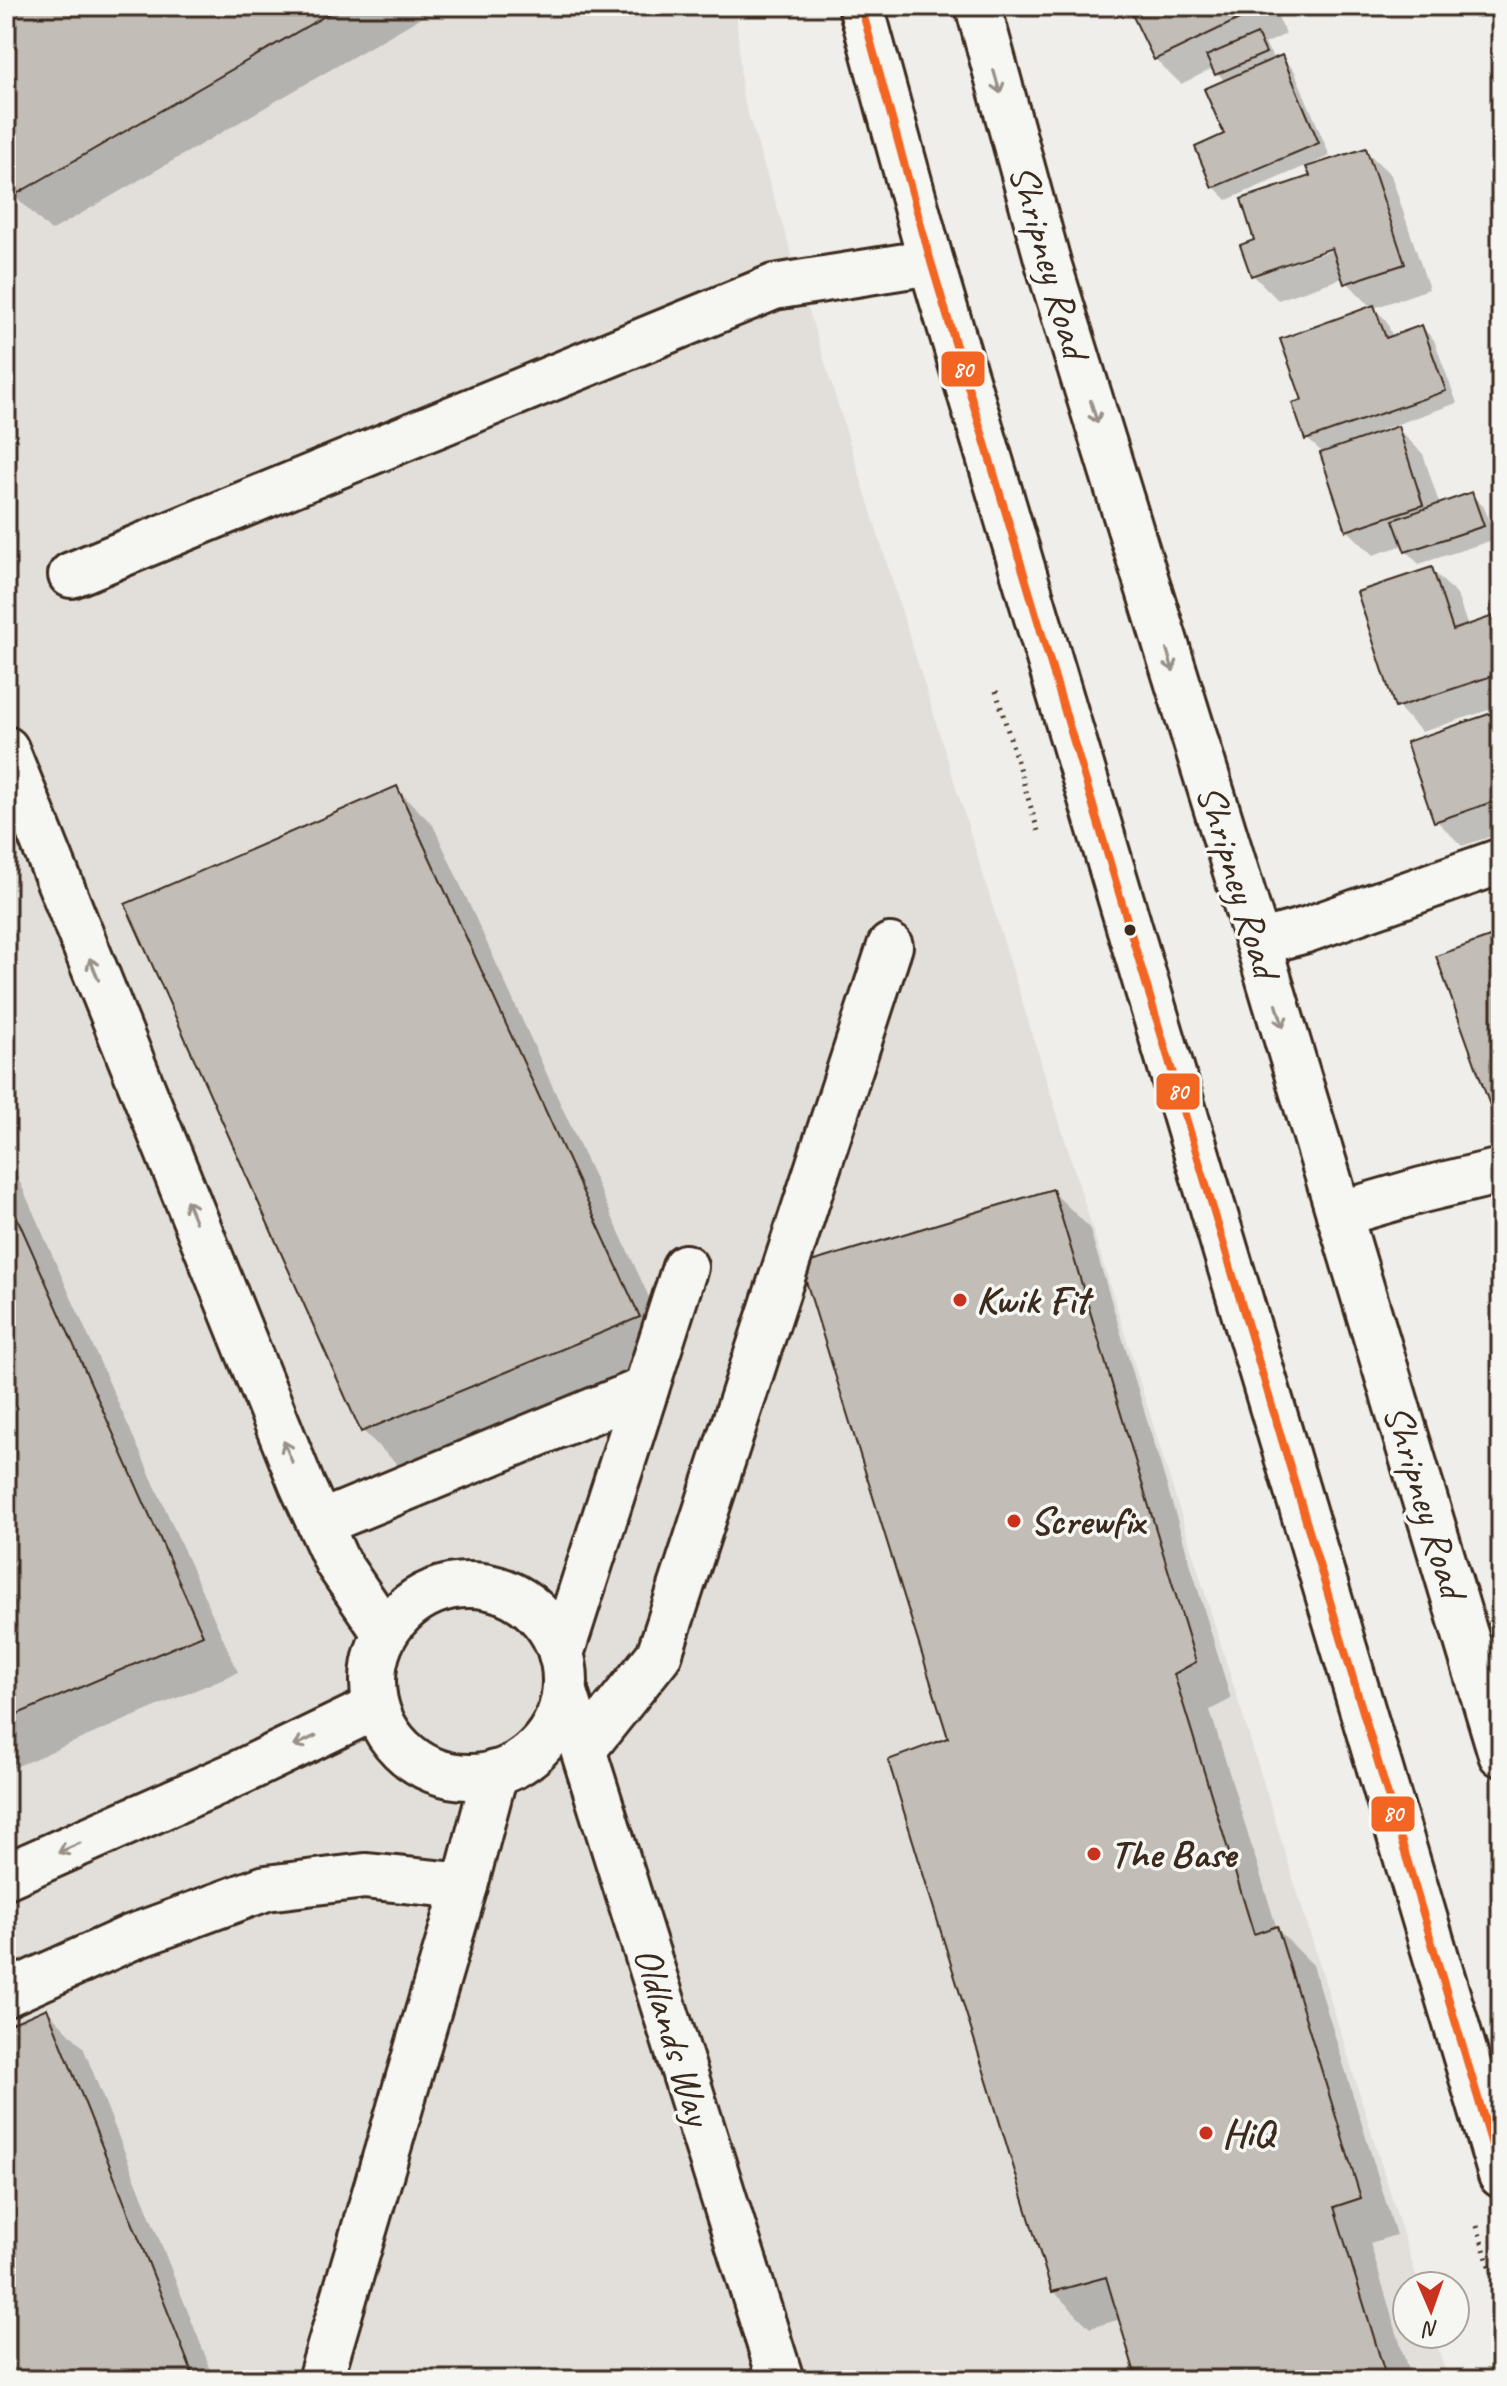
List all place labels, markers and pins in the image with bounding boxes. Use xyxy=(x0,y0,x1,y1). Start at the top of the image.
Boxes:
unlabelled marker xyxy=(1122,922,1138,938)
place label: Kwik Fit xyxy=(976,1275,1094,1325)
marker: Kwik Fit xyxy=(951,1291,969,1309)
place label: Screwfix xyxy=(1030,1496,1147,1546)
marker: Screwfix xyxy=(1005,1512,1023,1530)
place label: The Base xyxy=(1110,1829,1238,1879)
marker: The Base xyxy=(1085,1845,1103,1863)
place label: HiQ xyxy=(1222,2108,1277,2158)
marker: HiQ xyxy=(1197,2124,1215,2142)

